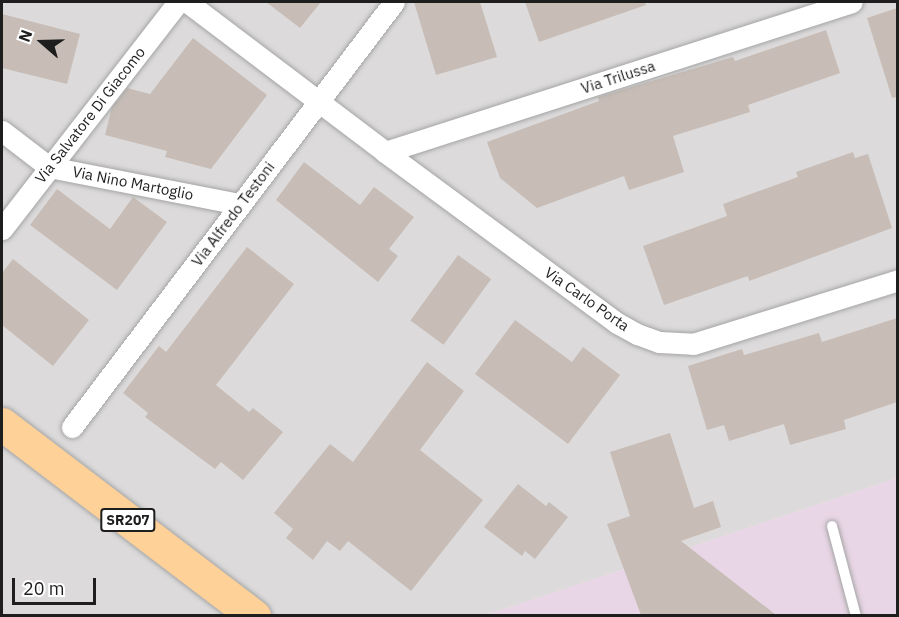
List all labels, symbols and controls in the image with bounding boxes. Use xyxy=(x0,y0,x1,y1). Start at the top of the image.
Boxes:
north arrow xyxy=(12,12,72,72)
text: N xyxy=(14,27,36,45)
street label: Via Salvatore Di Giacomo xyxy=(31,43,149,187)
street label: Via Trilussa xyxy=(579,57,657,97)
street label: Via Alfredo Testoni xyxy=(188,158,278,270)
street label: Via Nino Martoglio xyxy=(71,162,195,204)
street label: Via Carlo Porta xyxy=(541,263,633,335)
road number: SR207 xyxy=(100,509,156,531)
scale bar xyxy=(15,566,99,604)
text: 20 m xyxy=(23,577,65,600)

